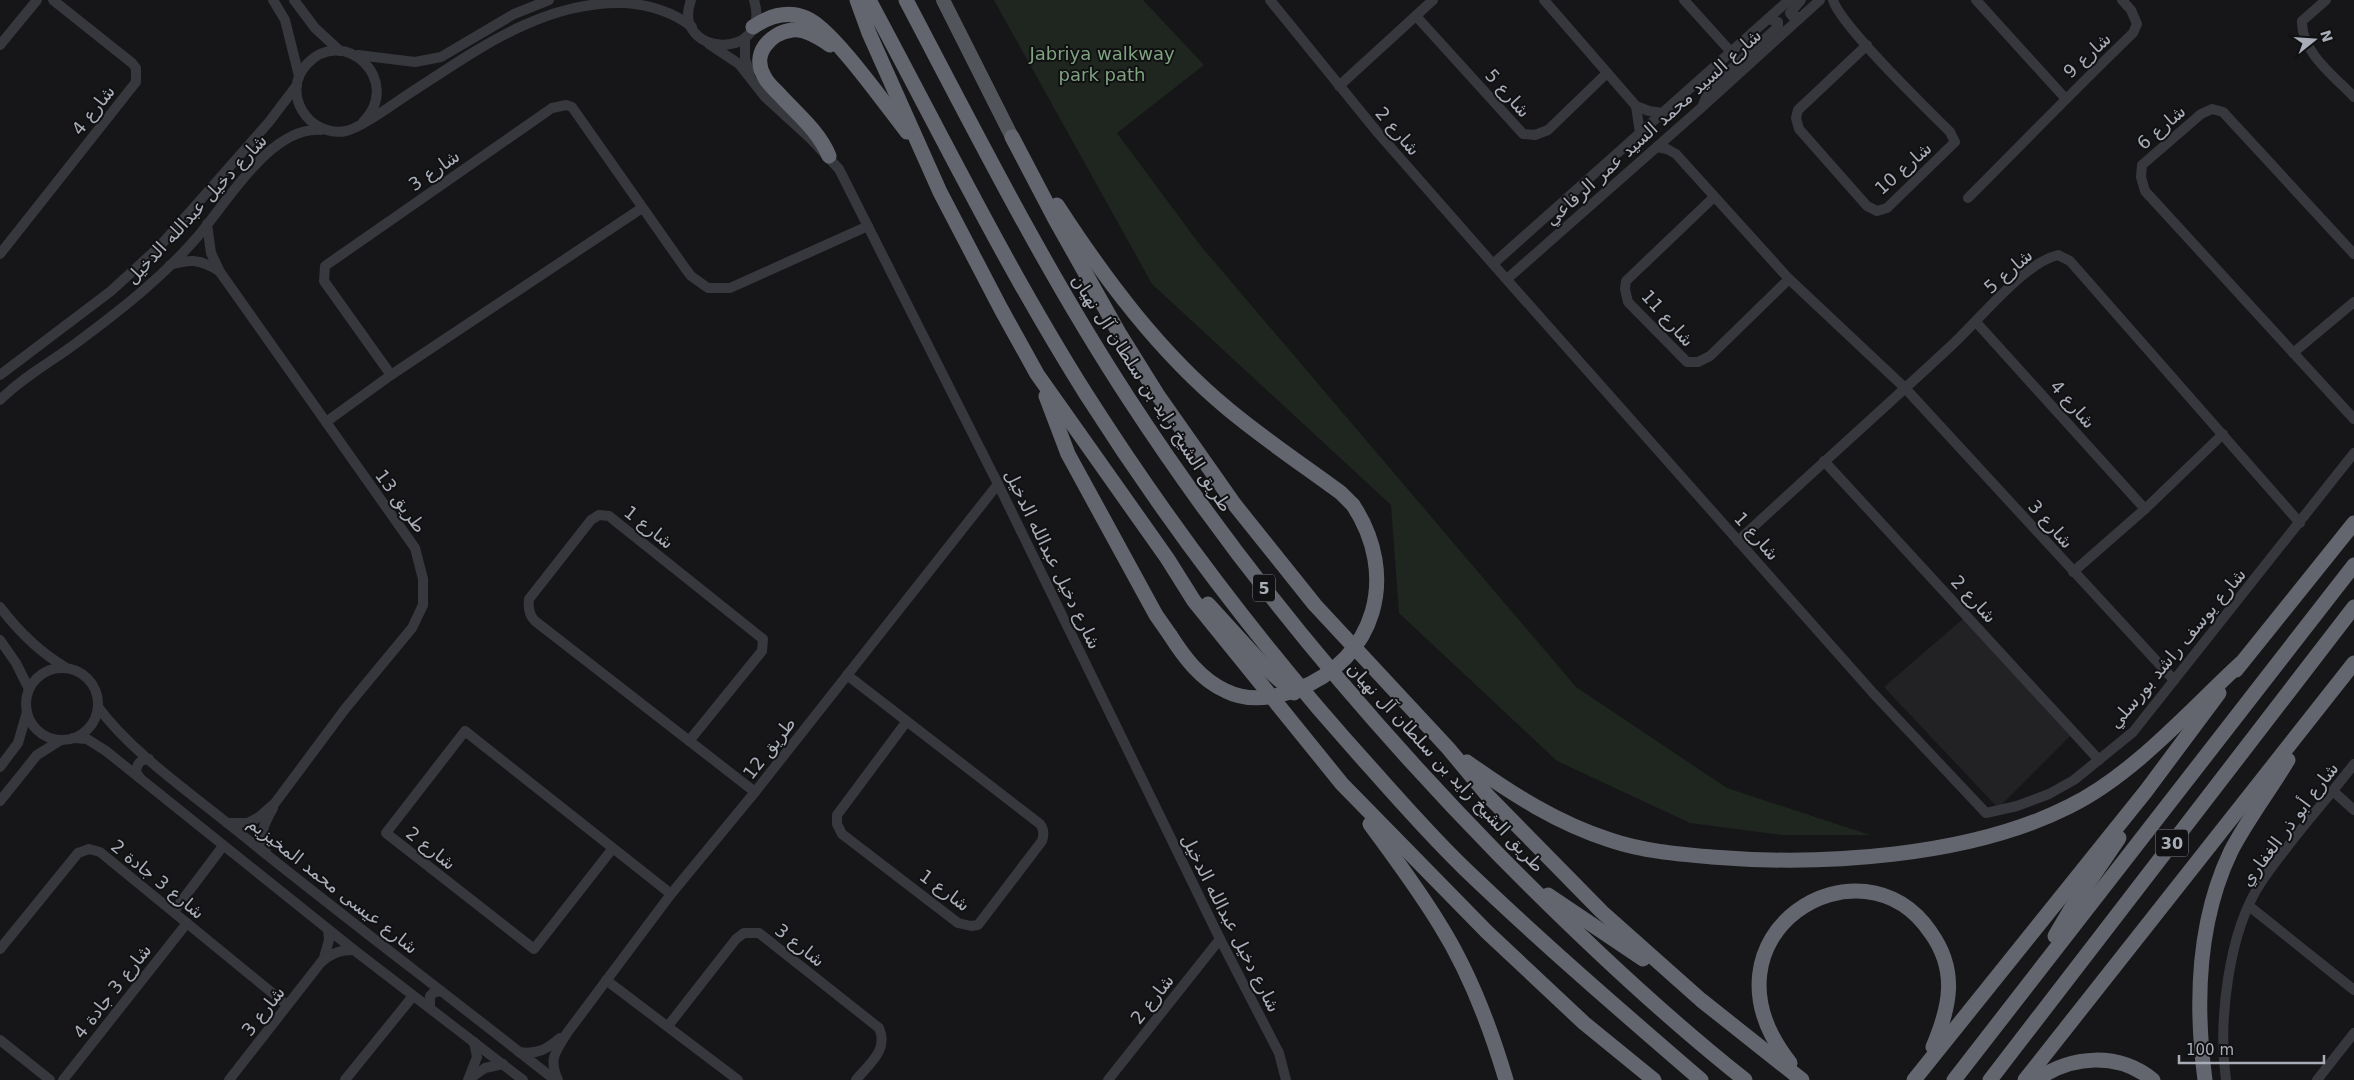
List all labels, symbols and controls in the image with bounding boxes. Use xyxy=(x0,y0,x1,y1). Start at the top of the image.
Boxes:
north arrow xyxy=(2289,15,2339,65)
street label: شارع السيد محمد السيد عمر الرفاعي xyxy=(1540,24,1766,231)
street label: شارع 9 xyxy=(2059,28,2116,83)
text: N xyxy=(2317,28,2336,44)
park label: Jabriya walkway park path xyxy=(1028,43,1175,85)
street label: شارع 5 xyxy=(1480,65,1535,122)
street label: شارع 4 xyxy=(67,81,120,140)
street label: شارع 6 xyxy=(2133,100,2190,154)
street label: شارع 2 xyxy=(1371,103,1425,160)
street label: شارع دخيل عبدالله الدخيل xyxy=(121,130,272,289)
street label: شارع 10 xyxy=(1870,137,1936,200)
street label: شارع 3 xyxy=(405,145,464,196)
street label: شارع 5 xyxy=(1980,244,2037,298)
street label: طريق الشيخ زايد بن سلطان آل نهيان xyxy=(1066,270,1238,516)
street label: شارع 11 xyxy=(1636,285,1699,351)
street label: شارع 4 xyxy=(2045,376,2100,433)
street label: طريق 13 xyxy=(370,465,431,537)
street label: شارع دخيل عبدالله الدخيل xyxy=(999,466,1106,653)
street label: شارع 3 xyxy=(2023,496,2078,553)
street label: شارع 1 xyxy=(619,501,678,554)
street label: شارع 1 xyxy=(1729,508,1784,565)
street label: شارع يوسف راشد بورسلي xyxy=(2104,564,2251,733)
street label: شارع 2 xyxy=(1946,571,2001,628)
road number: 5 xyxy=(1253,574,1275,602)
street label: طريق الشيخ زايد بن سلطان آل نهيان xyxy=(1342,657,1550,877)
street label: طريق 12 xyxy=(738,713,801,784)
street label: شارع أبو ذر الغفاري xyxy=(2235,757,2343,891)
street label: شارع عيسى محمد المخيزيم xyxy=(243,812,422,959)
street label: شارع 2 xyxy=(401,822,460,875)
street label: شارع دخيل عبدالله الدخيل xyxy=(1176,830,1285,1016)
road number: 30 xyxy=(2156,830,2188,856)
street label: شارع 3 جادة 2 xyxy=(106,835,209,924)
street label: شارع 1 xyxy=(915,865,974,916)
street label: شارع 3 xyxy=(770,919,829,972)
street label: شارع 3 جادة 4 xyxy=(69,940,156,1043)
street label: شارع 2 xyxy=(1126,970,1179,1029)
street label: شارع 3 xyxy=(237,982,290,1041)
scale bar xyxy=(2179,1032,2324,1064)
text: 100 m xyxy=(2186,1041,2234,1059)

